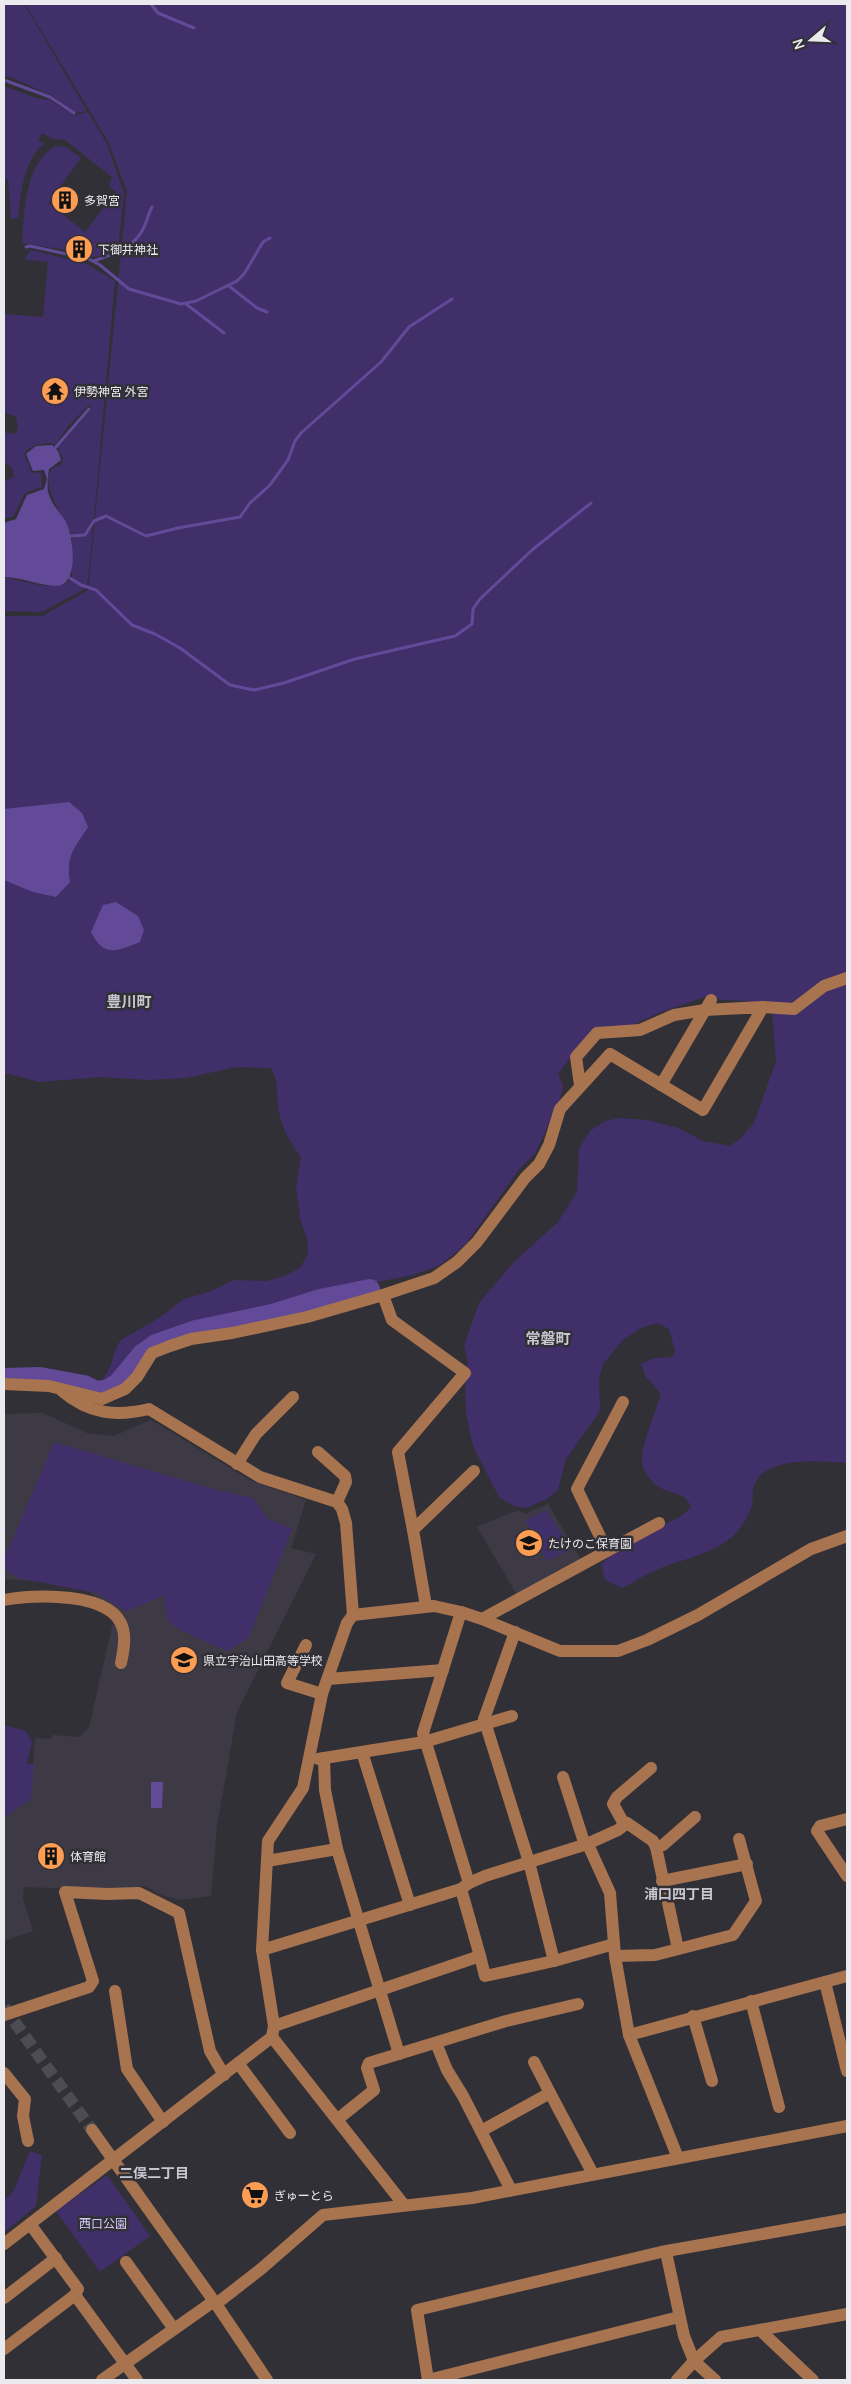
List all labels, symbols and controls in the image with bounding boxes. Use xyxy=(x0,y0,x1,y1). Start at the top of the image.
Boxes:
north arrow xyxy=(786,15,836,65)
text: N xyxy=(788,37,809,52)
building icon: 多賀宮 xyxy=(50,185,80,215)
place label: 多賀宮 xyxy=(84,192,120,209)
building icon: 下御井神社 xyxy=(64,234,94,264)
place label: 下御井神社 xyxy=(98,241,158,258)
temple icon: 伊勢神宮 外宮 xyxy=(40,376,70,406)
place label: 伊勢神宮 外宮 xyxy=(74,383,148,400)
district label: 豊川町 xyxy=(106,991,152,1012)
district label: 常磐町 xyxy=(525,1328,571,1349)
school or university icon: たけのこ保育園 xyxy=(514,1528,544,1558)
place label: たけのこ保育園 xyxy=(548,1535,632,1552)
school or university icon: 県立宇治山田高等学校 xyxy=(169,1645,199,1675)
place label: 県立宇治山田高等学校 xyxy=(203,1652,323,1669)
building icon: 体育館 xyxy=(36,1841,66,1871)
place label: 体育館 xyxy=(70,1848,106,1865)
district label: 浦口四丁目 xyxy=(644,1884,714,1903)
district label: 二俣二丁目 xyxy=(119,2163,189,2182)
supermarket icon: ぎゅーとら xyxy=(240,2180,270,2210)
place label: ぎゅーとら xyxy=(274,2187,334,2204)
park label: 西口公園 xyxy=(79,2215,127,2232)

